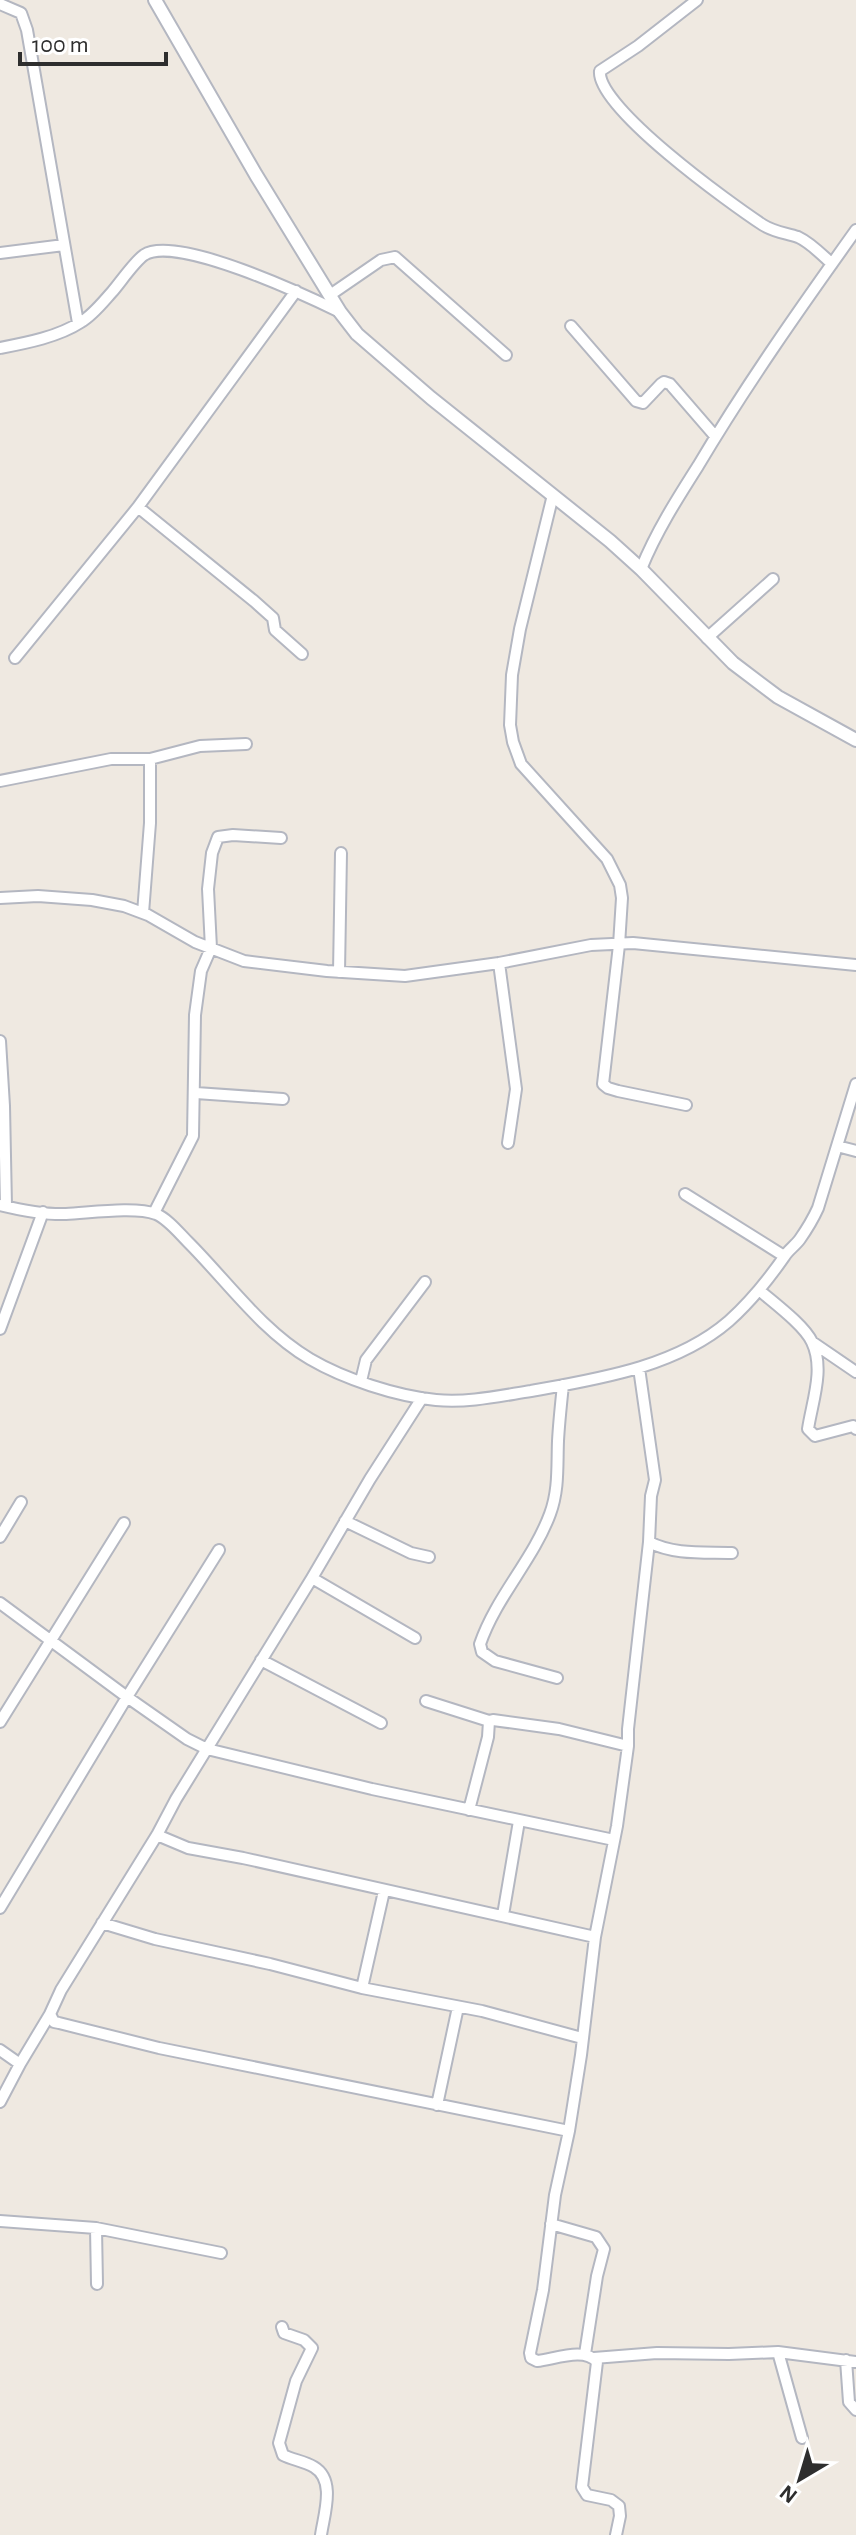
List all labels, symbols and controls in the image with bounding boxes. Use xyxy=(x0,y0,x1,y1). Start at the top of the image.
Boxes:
scale bar xyxy=(20,16,166,66)
text: 100 m xyxy=(32,33,89,57)
north arrow xyxy=(760,2439,840,2519)
text: N xyxy=(776,2481,801,2507)

